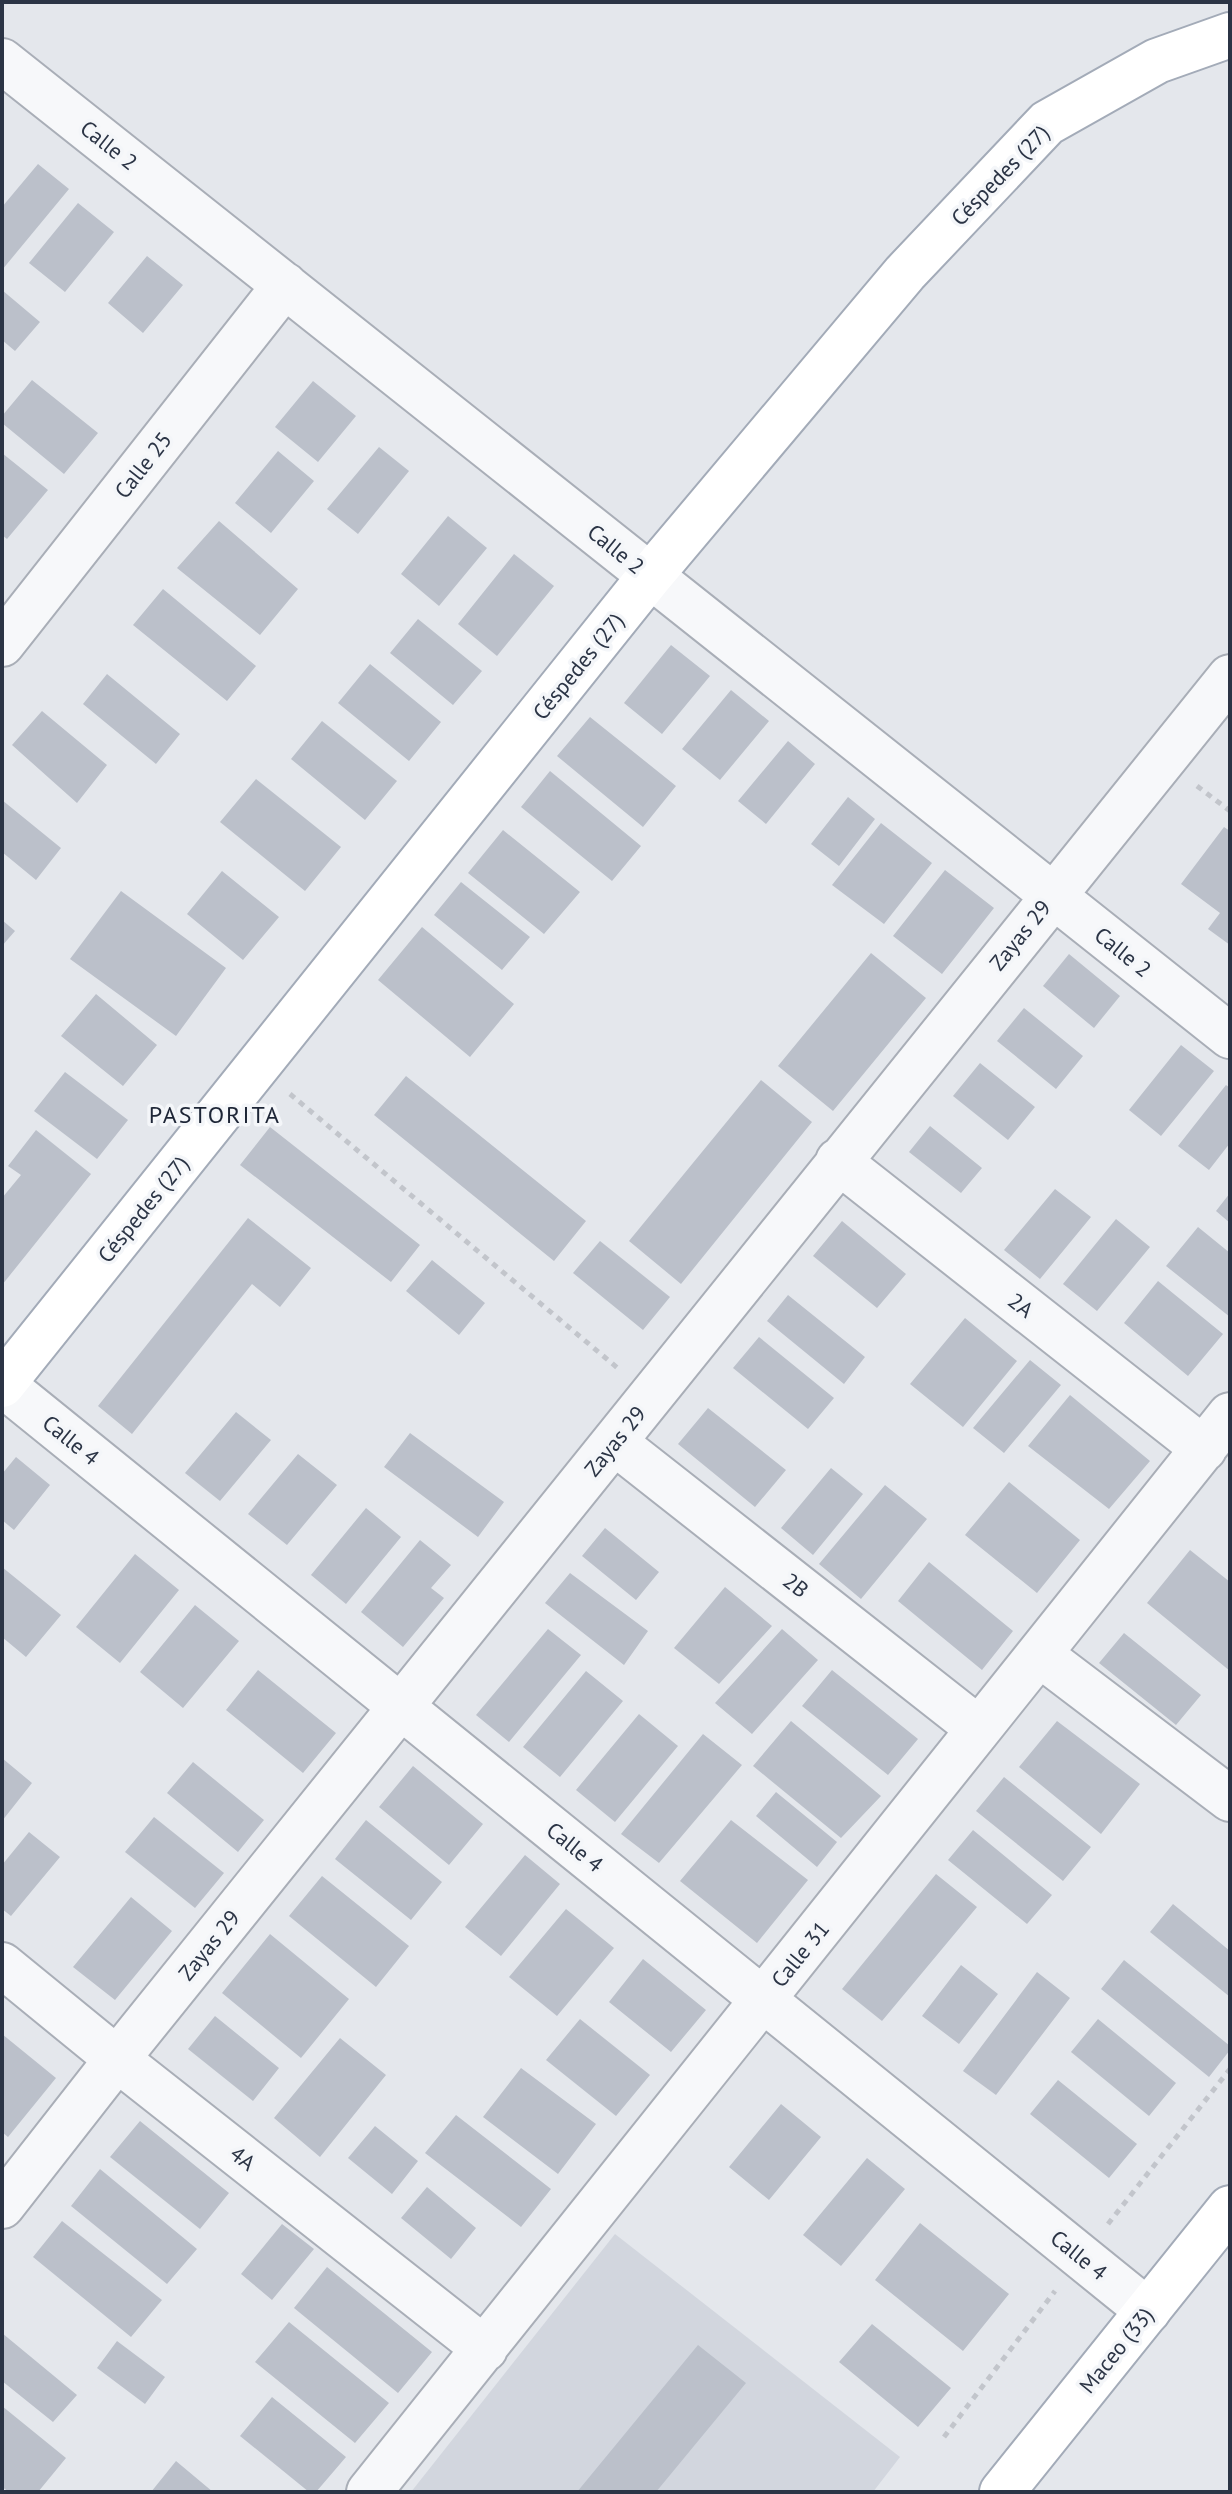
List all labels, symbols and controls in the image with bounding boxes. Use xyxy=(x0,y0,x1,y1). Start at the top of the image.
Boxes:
street label: Calle 2 xyxy=(75,114,143,176)
street label: Céspedes (27) xyxy=(945,119,1055,231)
street label: Calle 25 xyxy=(108,426,178,504)
street label: Calle 2 xyxy=(582,518,650,580)
street label: Céspedes (27) xyxy=(526,607,630,725)
street label: Zayas 29 xyxy=(983,894,1057,976)
street label: Calle 2 xyxy=(1089,921,1157,983)
district label: PASTORITA xyxy=(149,1099,281,1130)
street label: Céspedes (27) xyxy=(91,1150,195,1268)
street label: 2A xyxy=(1003,1286,1040,1324)
street label: Zayas 29 xyxy=(578,1400,652,1482)
street label: Calle 4 xyxy=(37,1409,105,1471)
street label: 2B xyxy=(778,1566,814,1604)
street label: Calle 4 xyxy=(541,1816,609,1878)
street label: Zayas 29 xyxy=(172,1904,246,1986)
street label: Calle 31 xyxy=(765,1915,835,1993)
street label: 4A xyxy=(225,2139,262,2177)
street label: Calle 4 xyxy=(1045,2224,1113,2286)
street label: Maceo (33) xyxy=(1073,2301,1159,2399)

